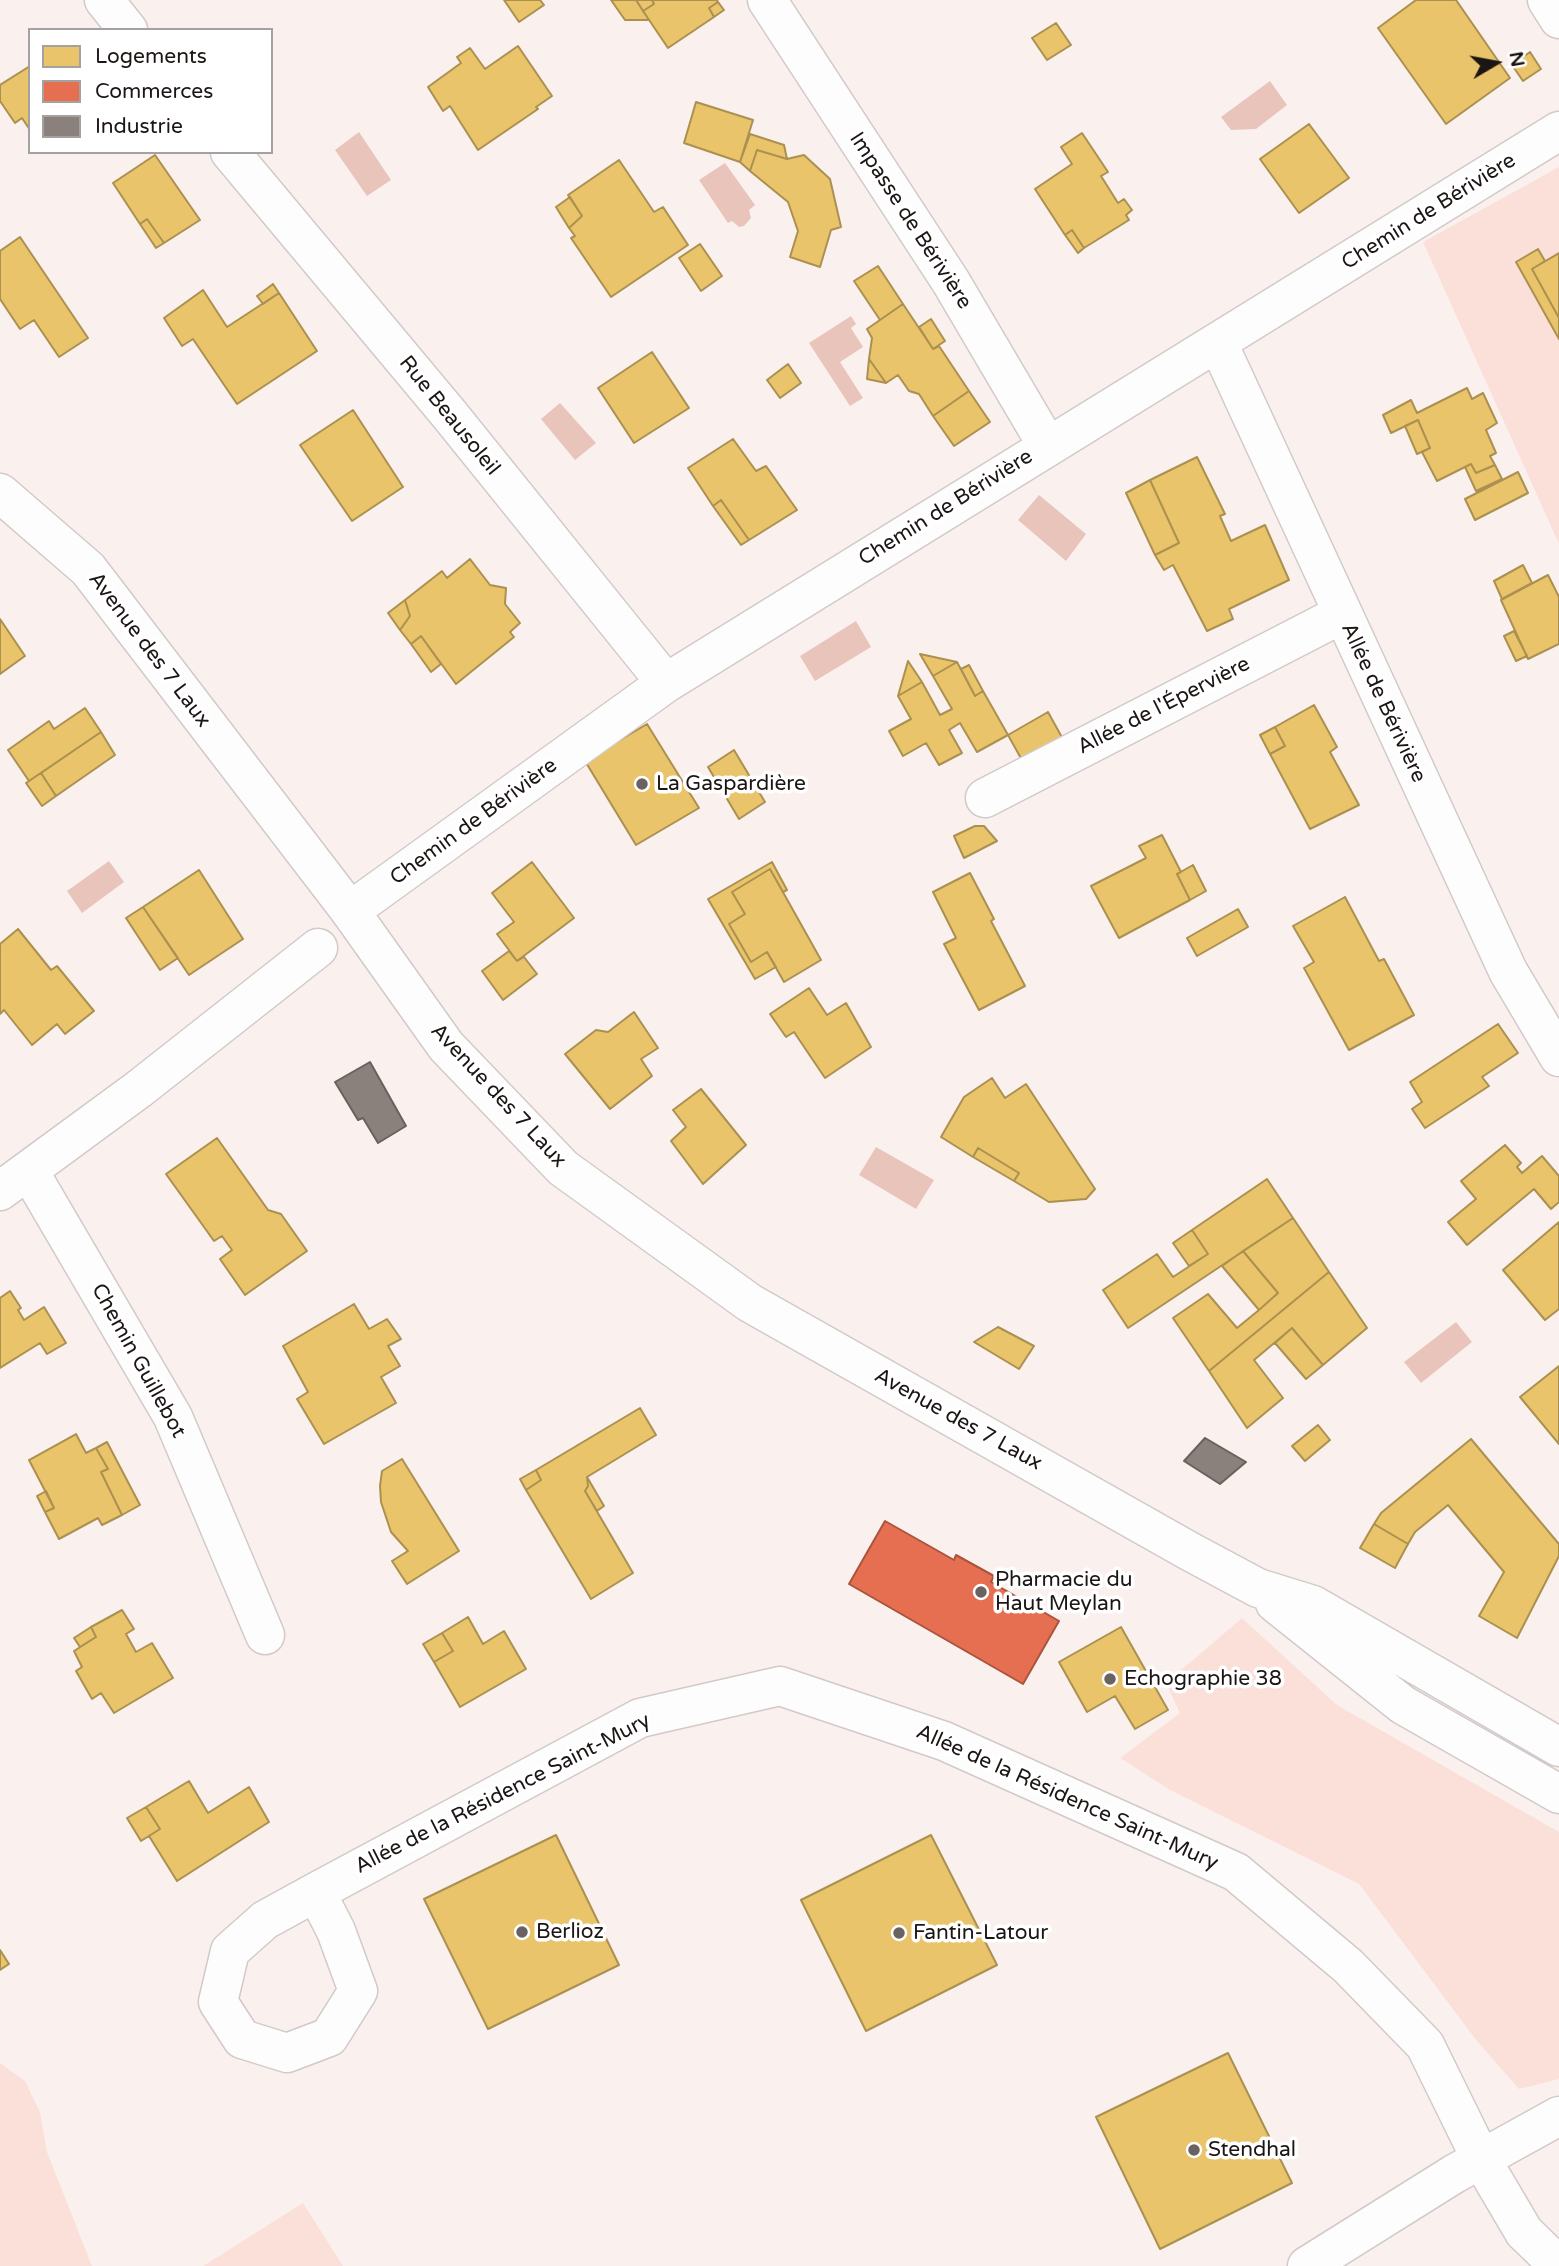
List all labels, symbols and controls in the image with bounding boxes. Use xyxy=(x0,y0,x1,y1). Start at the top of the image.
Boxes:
legend xyxy=(28,28,273,154)
north arrow xyxy=(1461,28,1531,98)
text: Logements xyxy=(95,44,207,69)
text: N xyxy=(1505,50,1529,69)
text: Commerces xyxy=(95,79,213,104)
text: Industrie xyxy=(95,114,183,139)
street label: Impasse de Bérivière xyxy=(843,128,977,314)
street label: Chemin de Bérivière xyxy=(1337,148,1521,276)
street label: Rue Beausoleil xyxy=(393,351,505,481)
street label: Chemin de Bérivière xyxy=(854,444,1038,572)
street label: Avenue des 7 Laux xyxy=(82,567,216,733)
street label: Allée de Bérivière xyxy=(1335,619,1431,787)
street label: Allée de l'Épervière xyxy=(1074,652,1254,760)
street label: Chemin de Bérivière xyxy=(386,753,562,891)
place label: La Gaspardière xyxy=(656,771,806,797)
marker: La Gaspardière xyxy=(634,776,650,792)
street label: Avenue des 7 Laux xyxy=(425,1019,571,1173)
street label: Chemin Guillebot xyxy=(85,1280,191,1442)
street label: Avenue des 7 Laux xyxy=(870,1363,1046,1477)
place label: Pharmacie du Haut Meylan xyxy=(995,1567,1133,1617)
marker: Pharmacie du Haut Meylan xyxy=(973,1584,989,1600)
place label: Echographie 38 xyxy=(1124,1666,1282,1692)
marker: Echographie 38 xyxy=(1102,1671,1118,1687)
street label: Allée de la Résidence Saint-Mury xyxy=(351,1708,655,1880)
street label: Allée de la Résidence Saint-Mury xyxy=(912,1720,1222,1876)
place label: Berlioz xyxy=(536,1919,604,1945)
place label: Fantin-Latour xyxy=(913,1920,1048,1946)
marker: Berlioz xyxy=(514,1924,530,1940)
marker: Fantin-Latour xyxy=(891,1925,907,1941)
place label: Stendhal xyxy=(1208,2137,1296,2163)
marker: Stendhal xyxy=(1186,2142,1202,2158)

